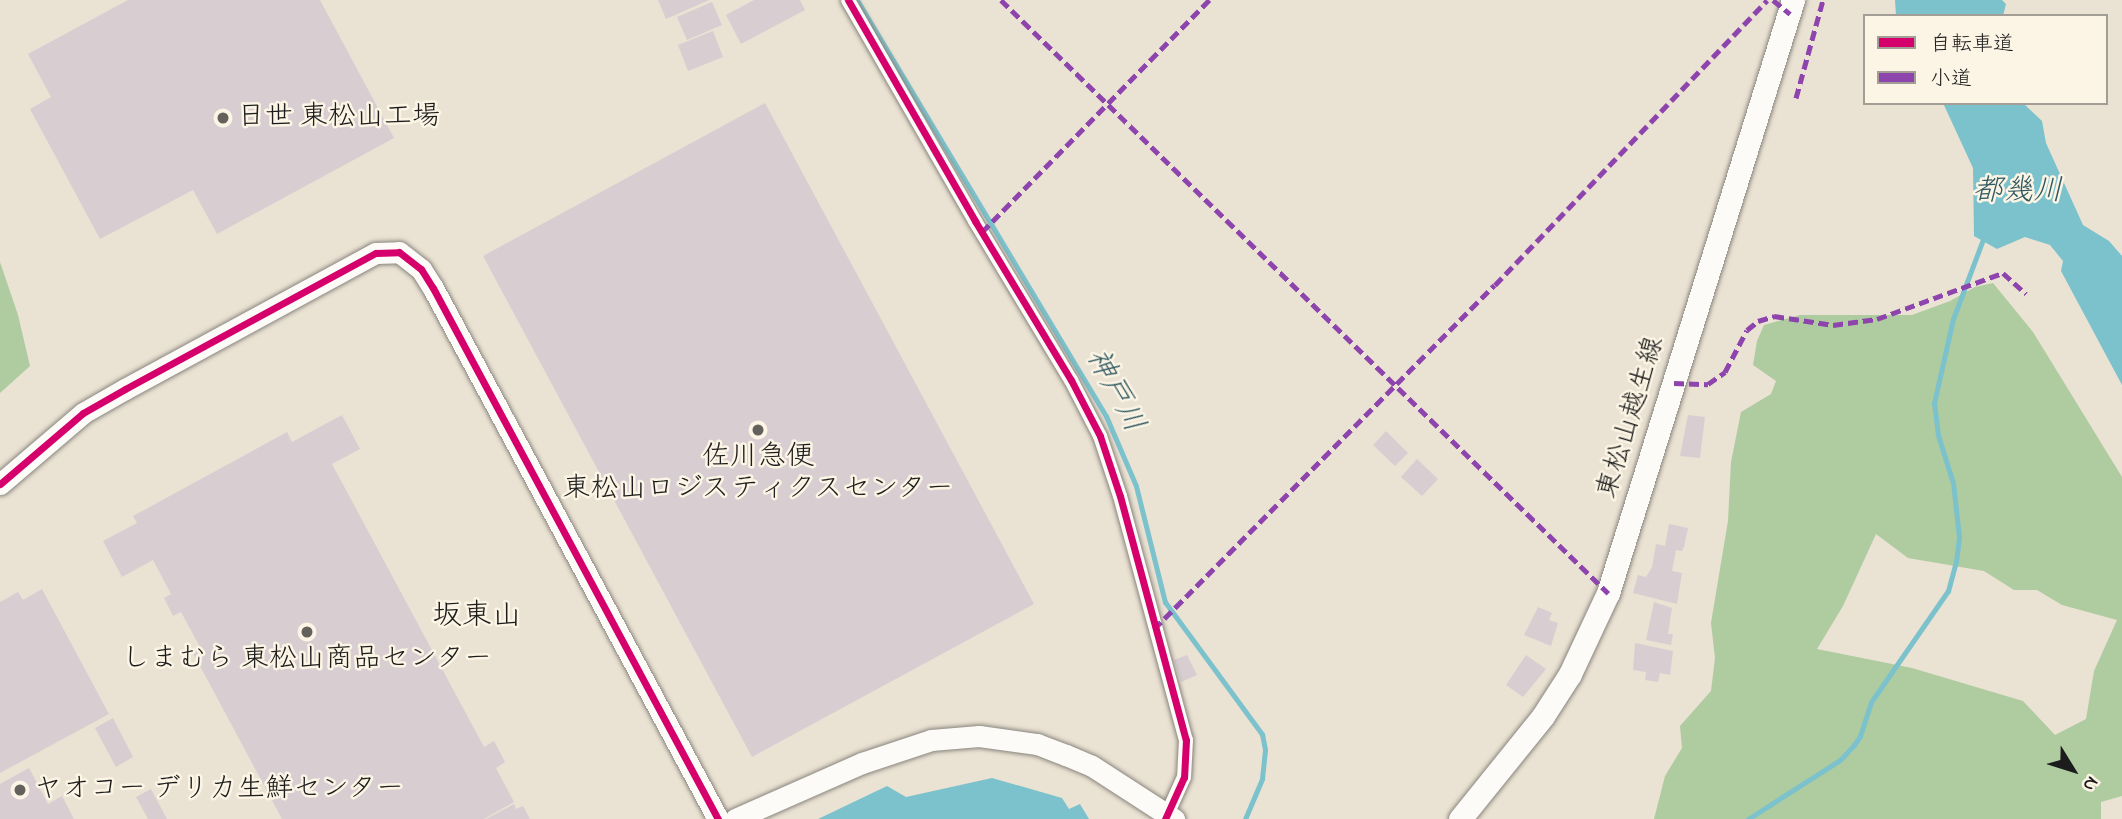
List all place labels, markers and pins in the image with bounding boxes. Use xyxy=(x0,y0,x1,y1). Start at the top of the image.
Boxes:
place label: 日世 東松山工場 xyxy=(237,101,440,135)
marker: 日世 東松山工場 xyxy=(215,110,231,126)
marker: 佐川急便 東松山ロジスティクスセンター xyxy=(750,422,766,438)
place label: 佐川急便 東松山ロジスティクスセンター xyxy=(562,441,954,507)
marker: しまむら 東松山商品センター xyxy=(299,624,315,640)
place label: しまむら 東松山商品センター xyxy=(122,643,492,677)
place label: ヤオコー デリカ生鮮センター xyxy=(34,773,405,807)
marker: ヤオコー デリカ生鮮センター xyxy=(12,782,28,798)

